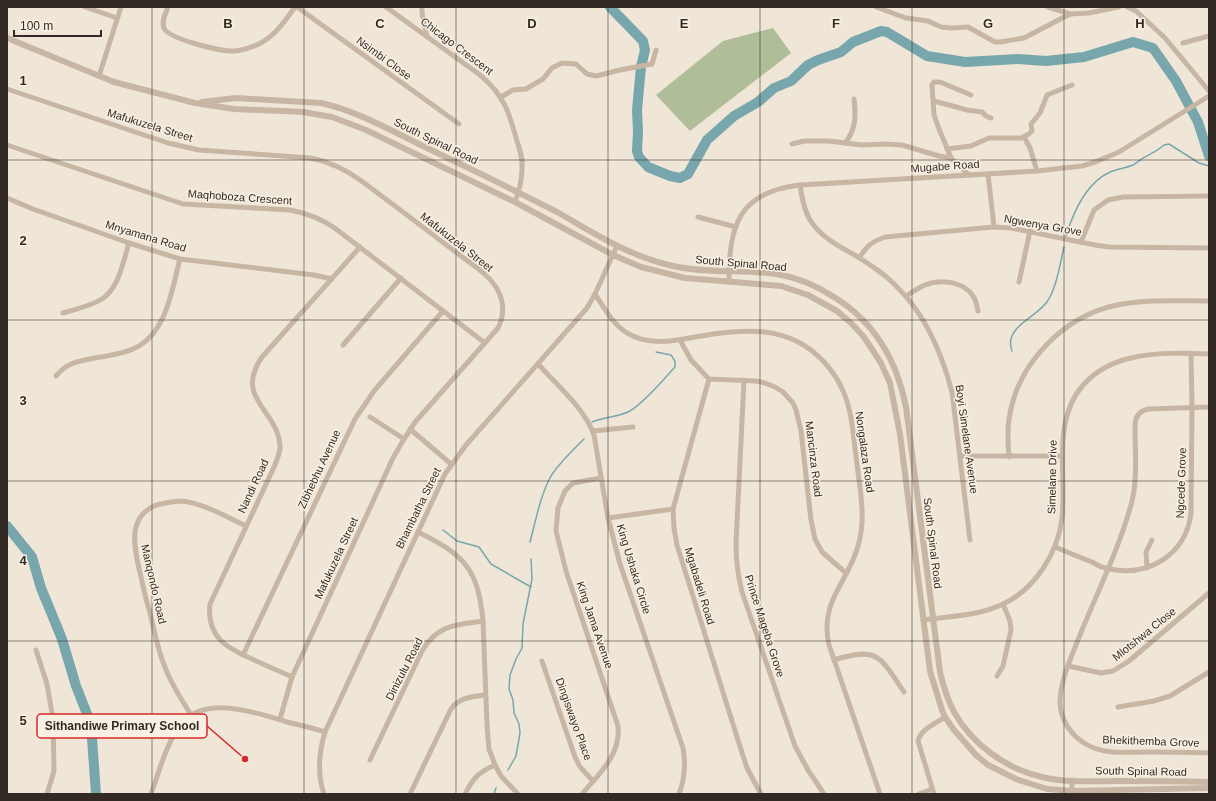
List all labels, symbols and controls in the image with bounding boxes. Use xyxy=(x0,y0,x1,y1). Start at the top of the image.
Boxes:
scale bar xyxy=(14,12,101,38)
street label: Chicago Crescent xyxy=(418,15,496,77)
text: B xyxy=(223,16,233,31)
text: C xyxy=(375,16,385,31)
text: D xyxy=(527,16,537,31)
text: E xyxy=(680,16,689,31)
text: F xyxy=(832,16,840,31)
text: G xyxy=(983,16,993,31)
text: H xyxy=(1135,16,1145,31)
text: 100 m xyxy=(20,19,53,33)
street label: Nsimbi Close xyxy=(354,34,414,82)
text: 1 xyxy=(19,73,27,88)
street label: Mafukuzela Street xyxy=(106,106,194,144)
street label: South Spinal Road xyxy=(392,116,480,166)
street label: Mugabe Road xyxy=(910,158,980,174)
street label: Maqhoboza Crescent xyxy=(187,187,293,207)
street label: Mafukuzela Street xyxy=(418,210,496,274)
street label: Ngwenya Grove xyxy=(1003,212,1083,238)
street label: Mnyamana Road xyxy=(104,218,188,254)
text: 2 xyxy=(19,233,27,248)
street label: South Spinal Road xyxy=(695,253,787,273)
street label: Boyi Simelane Avenue xyxy=(953,384,981,494)
text: 3 xyxy=(19,393,27,408)
street label: Nongalaza Road xyxy=(853,411,877,493)
street label: Mancinza Road xyxy=(803,420,825,498)
street label: Zibhebhu Avenue xyxy=(296,428,342,510)
street label: Simelane Drive xyxy=(1045,440,1059,514)
street label: Ngcede Grove xyxy=(1174,447,1188,519)
street label: Nandi Road xyxy=(235,457,271,515)
street label: Bhambatha Street xyxy=(393,466,443,550)
street label: South Spinal Road xyxy=(921,497,945,589)
street label: Mafukuzela Street xyxy=(312,515,360,601)
street label: King Ushaka Circle xyxy=(615,523,653,615)
street label: Manqondo Road xyxy=(139,543,169,625)
street label: Mgabadeli Road xyxy=(683,546,717,626)
text: 4 xyxy=(19,553,27,568)
street label: Prince Mageba Grove xyxy=(743,573,787,679)
street label: King Jama Avenue xyxy=(574,580,616,670)
street label: Mlotshwa Close xyxy=(1110,605,1178,663)
street label: Dinizulu Road xyxy=(383,636,425,702)
street label: Dingiswayo Place xyxy=(554,676,594,762)
text: 5 xyxy=(19,713,27,728)
callout: Sithandiwe Primary School xyxy=(37,714,207,738)
text: Sithandiwe Primary School xyxy=(45,719,199,733)
street label: Bhekithemba Grove xyxy=(1102,733,1200,749)
street label: South Spinal Road xyxy=(1095,764,1187,778)

